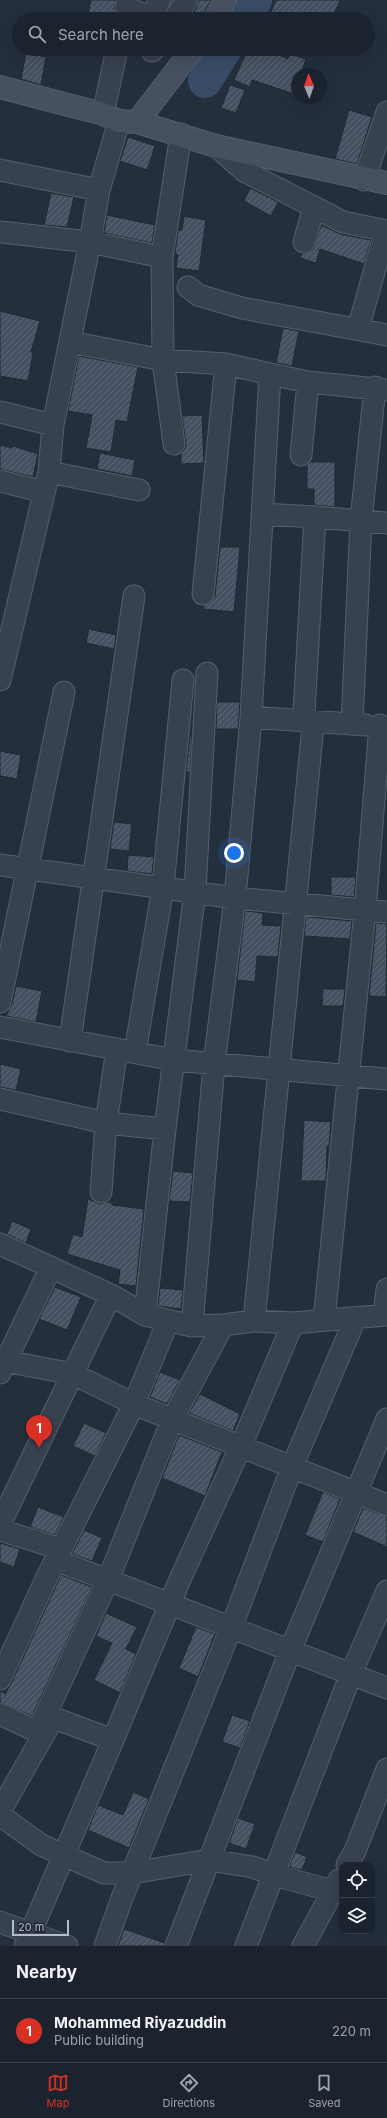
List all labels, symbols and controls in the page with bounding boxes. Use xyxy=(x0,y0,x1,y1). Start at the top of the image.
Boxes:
search box xyxy=(12,12,375,56)
icon: search xyxy=(26,23,48,45)
text: Search here xyxy=(58,25,144,44)
north arrow xyxy=(291,68,327,104)
your location xyxy=(224,843,244,863)
pin: 1 xyxy=(26,1415,52,1448)
map controls xyxy=(339,1862,375,1934)
button: locate xyxy=(339,1862,375,1898)
button: layers xyxy=(339,1898,375,1934)
scale bar xyxy=(12,1918,69,1937)
text: 20 m xyxy=(18,1920,44,1934)
text: Nearby xyxy=(16,1962,77,1982)
text: Mohammed Riyazuddin xyxy=(54,2013,226,2032)
text: 1 xyxy=(26,2023,32,2039)
text: 220 m xyxy=(332,2023,371,2039)
text: Public building xyxy=(54,2032,144,2048)
tab: Map xyxy=(47,2072,69,2110)
tab: Directions xyxy=(163,2072,215,2110)
tab: Saved xyxy=(308,2072,340,2110)

